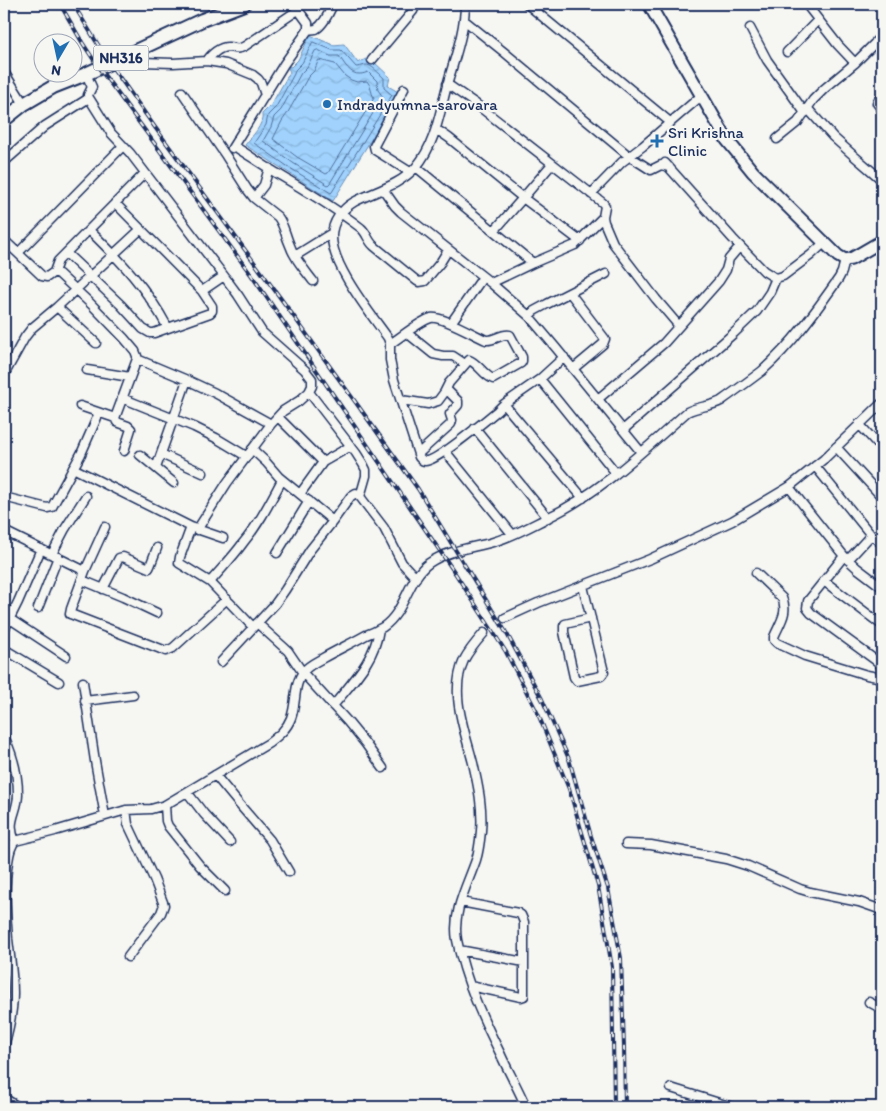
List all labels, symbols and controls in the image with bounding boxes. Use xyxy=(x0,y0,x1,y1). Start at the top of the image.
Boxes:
north arrow xyxy=(32,32,82,82)
road number: NH316 xyxy=(94,46,148,70)
text: N xyxy=(50,61,62,79)
place label: Indradyumna-sarovara xyxy=(337,95,498,114)
marker: Indradyumna-sarovara xyxy=(321,98,333,110)
place label: Sri Krishna Clinic xyxy=(668,123,745,160)
marker: Sri Krishna Clinic xyxy=(650,134,664,148)

